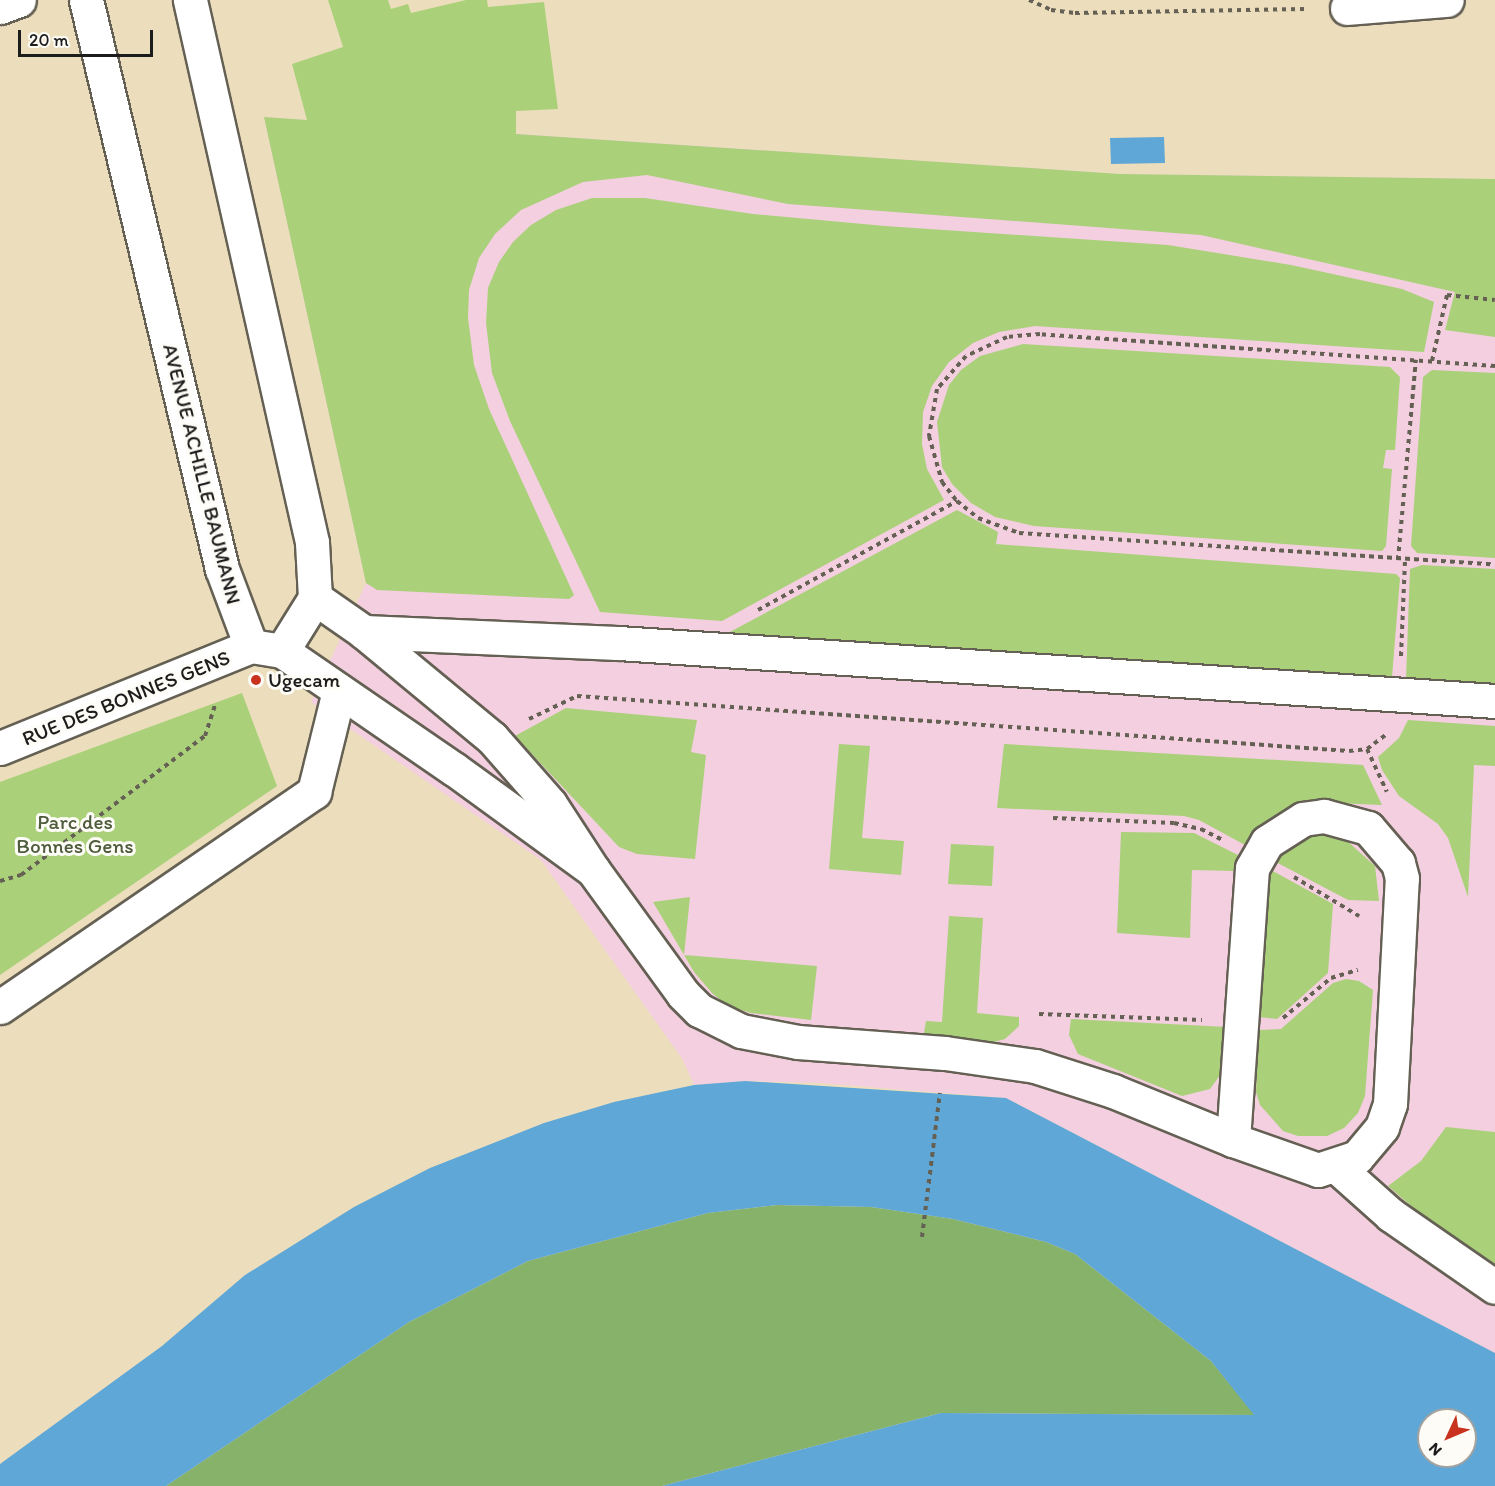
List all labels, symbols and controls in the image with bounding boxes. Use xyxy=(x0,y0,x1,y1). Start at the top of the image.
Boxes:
scale bar xyxy=(21,18,156,56)
text: 20 m xyxy=(29,29,69,51)
street label: AVENUE ACHILLE BAUMANN xyxy=(158,342,246,606)
street label: RUE DES BONNES GENS xyxy=(18,645,234,751)
place label: Ugecam xyxy=(268,667,340,693)
marker: Ugecam xyxy=(249,673,263,687)
park label: Parc des Bonnes Gens xyxy=(16,809,134,859)
north arrow xyxy=(1417,1408,1477,1468)
text: N xyxy=(1425,1439,1446,1460)

